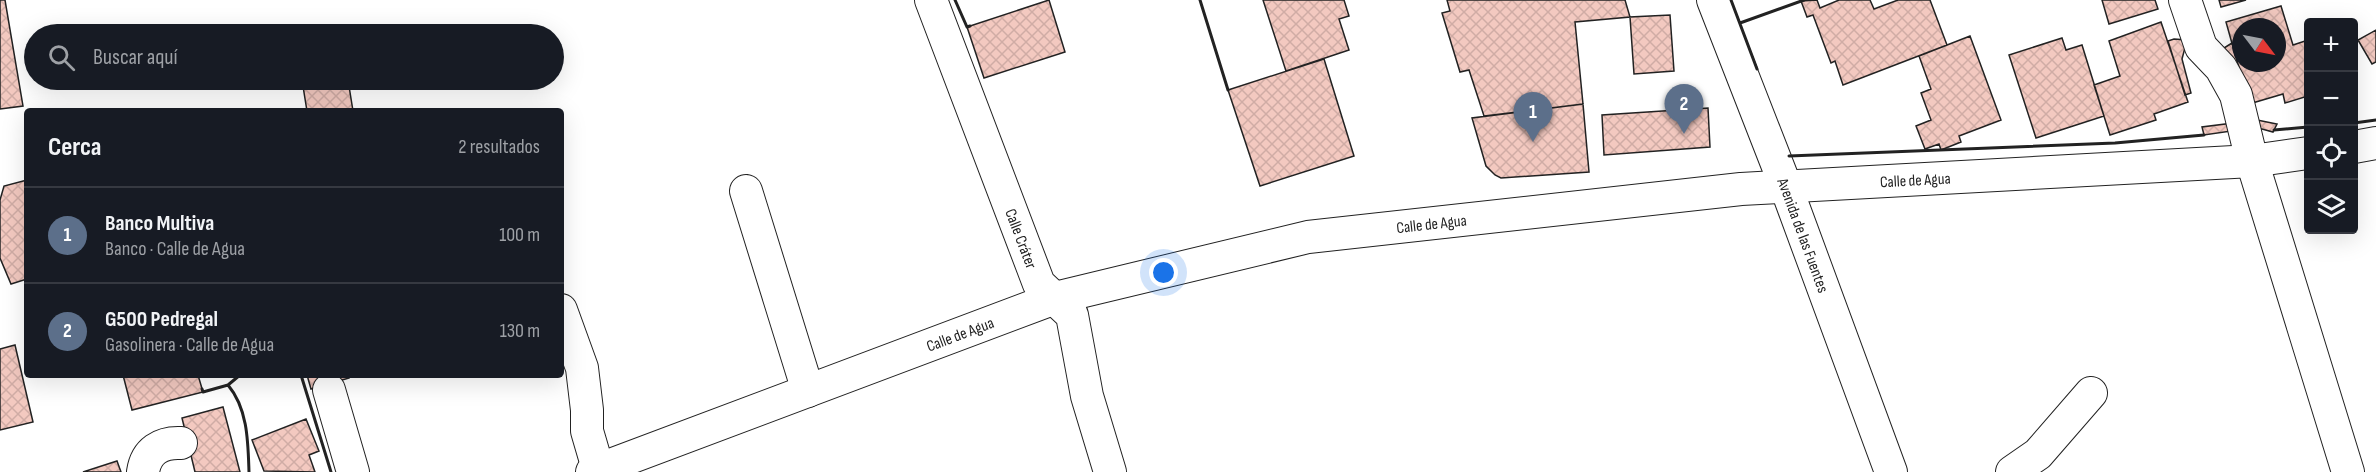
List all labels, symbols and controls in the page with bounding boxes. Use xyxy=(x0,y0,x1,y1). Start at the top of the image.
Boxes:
north arrow xyxy=(2232,18,2286,72)
map controls xyxy=(2304,18,2358,234)
button: + xyxy=(2304,18,2358,72)
search box xyxy=(24,24,564,90)
icon: search xyxy=(45,41,78,74)
text: Buscar aquí xyxy=(93,44,178,71)
button: − xyxy=(2304,72,2358,126)
pin: 2 xyxy=(1664,84,1704,134)
pin: 1 xyxy=(1514,92,1552,142)
button: locate xyxy=(2304,126,2358,180)
text: Cerca xyxy=(48,132,101,163)
text: 2 resultados xyxy=(458,135,540,159)
street label: Calle de Agua xyxy=(1880,170,1951,192)
street label: Avenida de las Fuentes xyxy=(1772,175,1832,296)
button: layers xyxy=(2304,180,2358,234)
street label: Calle Cráter xyxy=(1000,206,1040,272)
text: Banco Multiva xyxy=(105,210,214,237)
street label: Calle de Agua xyxy=(1395,211,1468,238)
text: 1 xyxy=(64,223,71,247)
text: 100 m xyxy=(499,223,540,247)
text: Banco · Calle de Agua xyxy=(105,237,245,261)
your location xyxy=(1149,258,1178,287)
text: G500 Pedregal xyxy=(105,306,218,333)
street label: Calle de Agua xyxy=(924,314,997,356)
text: 2 xyxy=(63,319,72,343)
text: 130 m xyxy=(500,319,540,343)
text: Gasolinera · Calle de Agua xyxy=(105,333,274,357)

